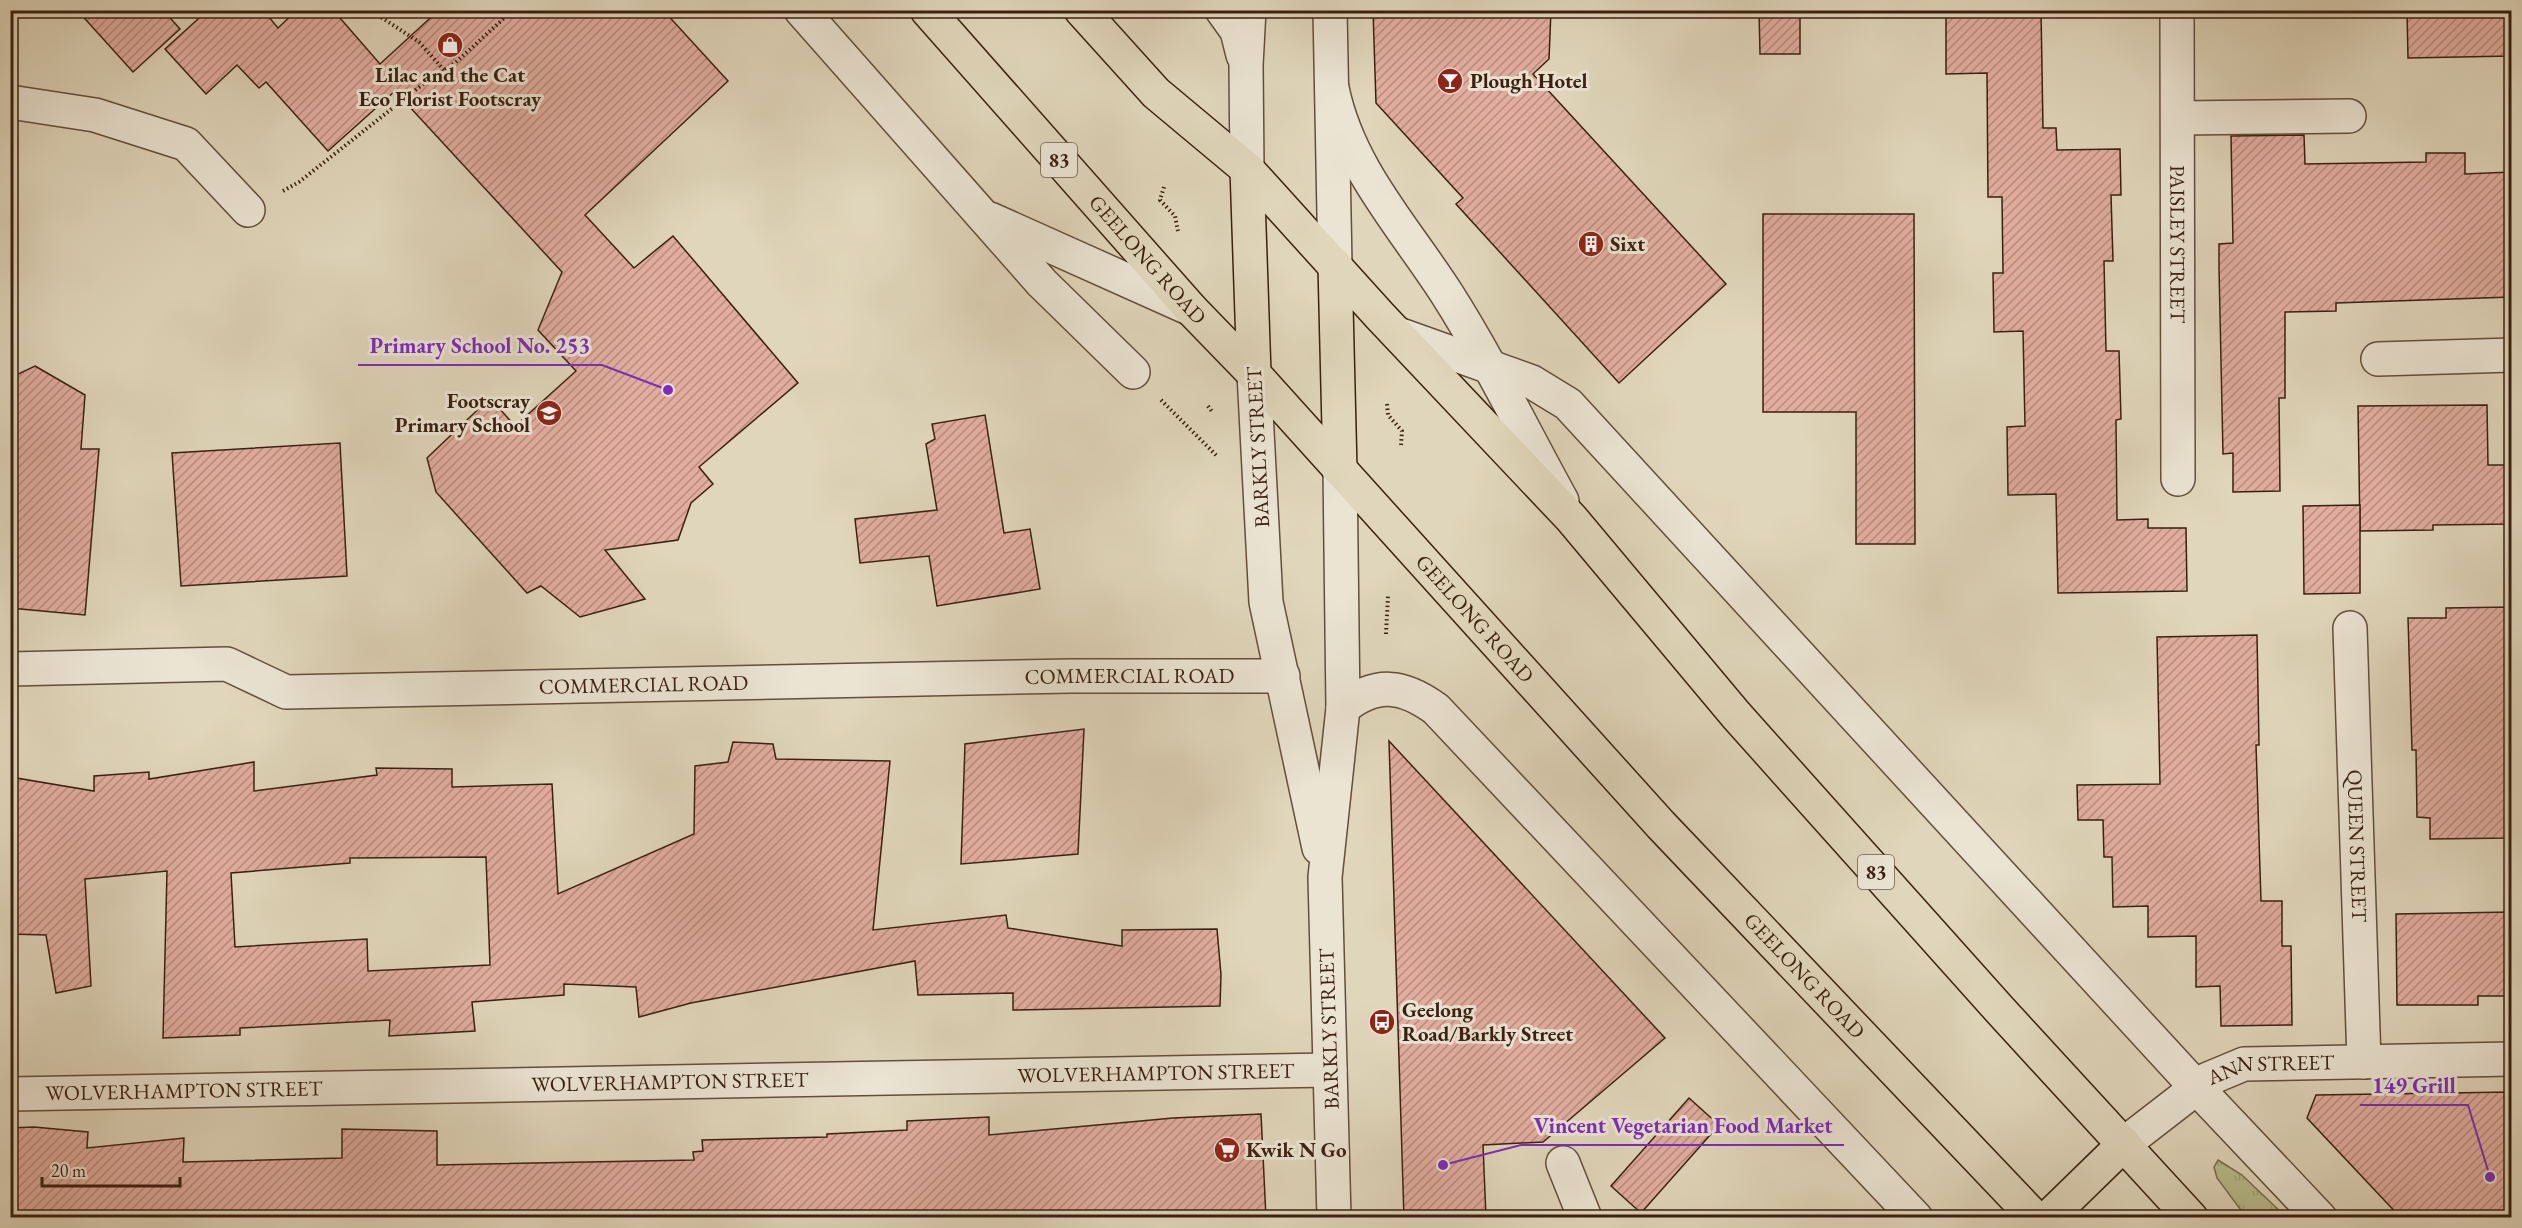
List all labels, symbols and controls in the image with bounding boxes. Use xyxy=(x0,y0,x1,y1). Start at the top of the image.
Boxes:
shop icon: Lilac and the Cat Eco Florist Footscray xyxy=(435,30,465,60)
place label: Lilac and the Cat Eco Florist Footscray xyxy=(359,61,542,112)
bar icon: Plough Hotel xyxy=(1435,66,1465,96)
place label: Plough Hotel xyxy=(1470,67,1588,94)
road number: 83 xyxy=(1041,143,1077,177)
street label: PAISLEY STREET xyxy=(2164,165,2192,324)
street label: GEELONG ROAD xyxy=(1083,189,1212,330)
building icon: Sixt xyxy=(1576,229,1606,259)
place label: Sixt xyxy=(1610,230,1645,257)
callout: Primary School No. 253 xyxy=(358,325,602,365)
text: Primary School No. 253 xyxy=(370,331,590,360)
street label: BARKLY STREET xyxy=(1240,365,1275,528)
place label: Footscray Primary School xyxy=(395,387,531,438)
school or university icon: Footscray Primary School xyxy=(534,398,564,428)
street label: GEELONG ROAD xyxy=(1410,548,1540,689)
street label: COMMERCIAL ROAD xyxy=(1024,662,1234,690)
street label: COMMERCIAL ROAD xyxy=(539,669,749,700)
street label: QUEEN STREET xyxy=(2341,769,2374,924)
road number: 83 xyxy=(1858,855,1894,889)
street label: GEELONG ROAD xyxy=(1738,907,1871,1044)
street label: BARKLY STREET xyxy=(1312,947,1345,1110)
place label: Geelong Road/Barkly Street xyxy=(1402,996,1573,1047)
bus stop icon: Geelong Road/Barkly Street xyxy=(1367,1007,1397,1037)
street label: ANN STREET xyxy=(2202,1048,2335,1091)
street label: WOLVERHAMPTON STREET xyxy=(1017,1057,1295,1089)
street label: WOLVERHAMPTON STREET xyxy=(531,1065,810,1098)
callout: 149 Grill xyxy=(2360,1065,2468,1105)
text: 149 Grill xyxy=(2372,1071,2456,1100)
street label: WOLVERHAMPTON STREET xyxy=(45,1074,324,1106)
callout: Vincent Vegetarian Food Market xyxy=(1521,1105,1844,1145)
text: Vincent Vegetarian Food Market xyxy=(1534,1111,1833,1140)
supermarket icon: Kwik N Go xyxy=(1212,1135,1242,1165)
place label: Kwik N Go xyxy=(1246,1136,1347,1163)
scale bar xyxy=(42,1150,180,1188)
text: 20 m xyxy=(51,1159,86,1182)

